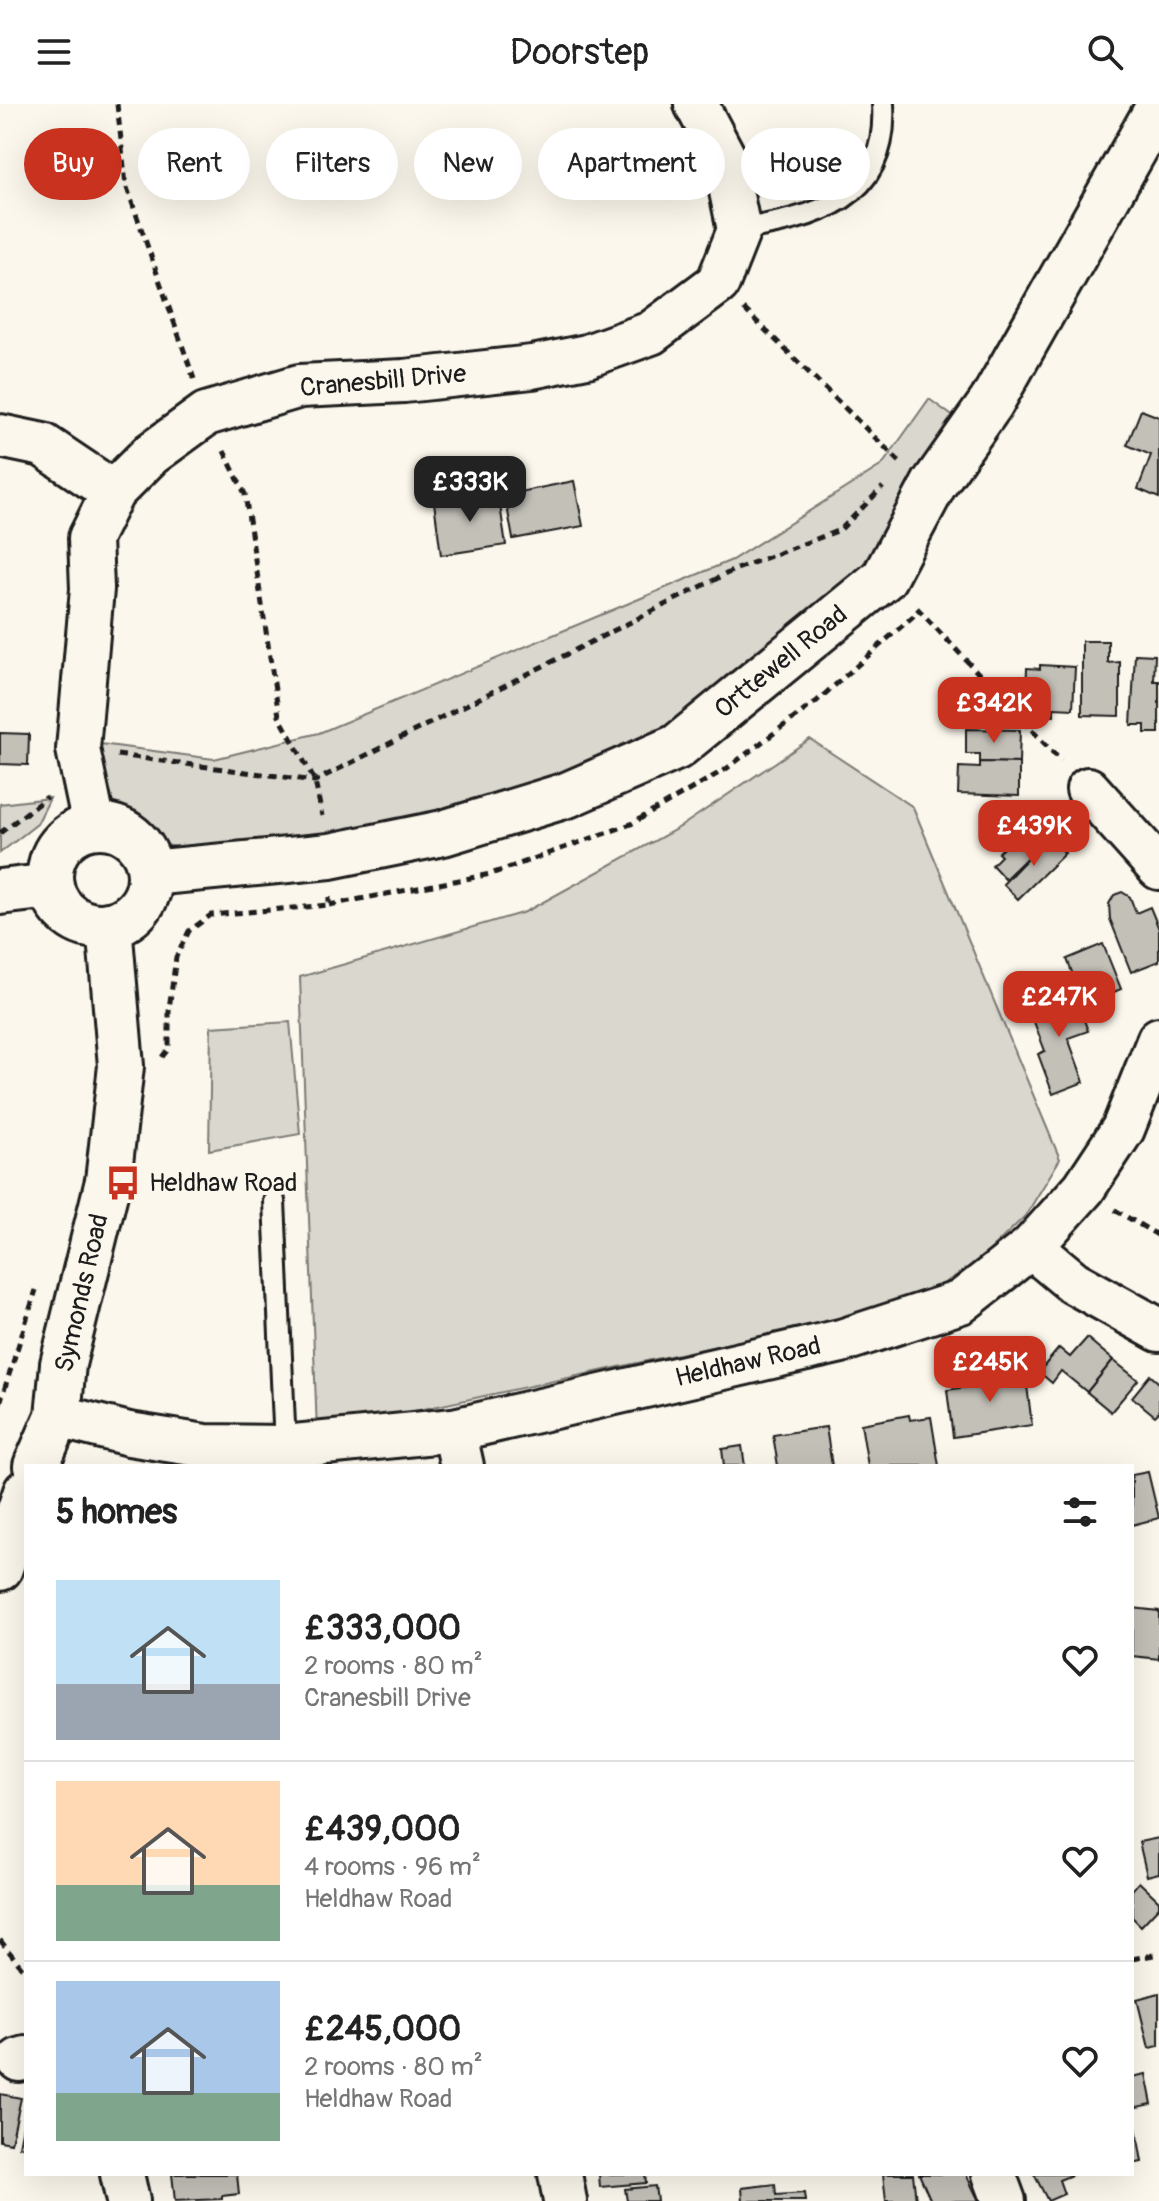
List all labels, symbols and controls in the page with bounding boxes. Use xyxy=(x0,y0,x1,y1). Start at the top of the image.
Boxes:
icon: menu xyxy=(32,30,76,74)
text: Doorstep xyxy=(510,30,649,75)
icon: search xyxy=(1083,30,1127,74)
chip: Buy xyxy=(24,128,122,200)
chip: Rent xyxy=(138,128,250,200)
chip: Filters xyxy=(266,128,398,200)
chip: New xyxy=(414,128,522,200)
chip: Apartment xyxy=(538,128,725,200)
chip: House xyxy=(741,128,870,200)
street label: Cranesbill Drive xyxy=(299,358,468,404)
pin: £333K xyxy=(414,456,526,524)
text: £333K xyxy=(432,466,508,498)
street label: Orttewell Road xyxy=(708,599,854,725)
pin: £342K xyxy=(938,677,1050,745)
text: £342K xyxy=(956,687,1032,719)
pin: £439K xyxy=(978,800,1090,868)
text: £439K xyxy=(996,810,1072,842)
pin: £247K xyxy=(1003,971,1115,1039)
text: £247K xyxy=(1021,981,1097,1013)
bus stop icon: Heldhaw Road xyxy=(104,1164,142,1202)
place label: Heldhaw Road xyxy=(149,1167,298,1199)
street label: Symonds Road xyxy=(48,1211,116,1375)
street label: Heldhaw Road xyxy=(672,1330,824,1394)
pin: £245K xyxy=(934,1336,1046,1404)
text: £245K xyxy=(952,1346,1028,1378)
icon: filters xyxy=(1058,1490,1102,1534)
text: 5 homes xyxy=(56,1491,177,1534)
text: £333,000 xyxy=(304,1607,461,1650)
icon: home xyxy=(120,1612,216,1708)
icon: heart xyxy=(1058,1638,1102,1682)
text: 2 rooms · 80 m² xyxy=(304,1650,483,1682)
text: Cranesbill Drive xyxy=(304,1682,471,1714)
text: £439,000 xyxy=(304,1808,460,1851)
icon: home xyxy=(120,1813,216,1909)
icon: heart xyxy=(1058,1839,1102,1883)
text: 4 rooms · 96 m² xyxy=(304,1851,481,1883)
text: Heldhaw Road xyxy=(304,1883,453,1915)
text: £245,000 xyxy=(304,2008,461,2051)
icon: home xyxy=(120,2013,216,2109)
icon: heart xyxy=(1058,2039,1102,2083)
text: 2 rooms · 80 m² xyxy=(304,2051,483,2083)
text: Heldhaw Road xyxy=(304,2083,453,2115)

